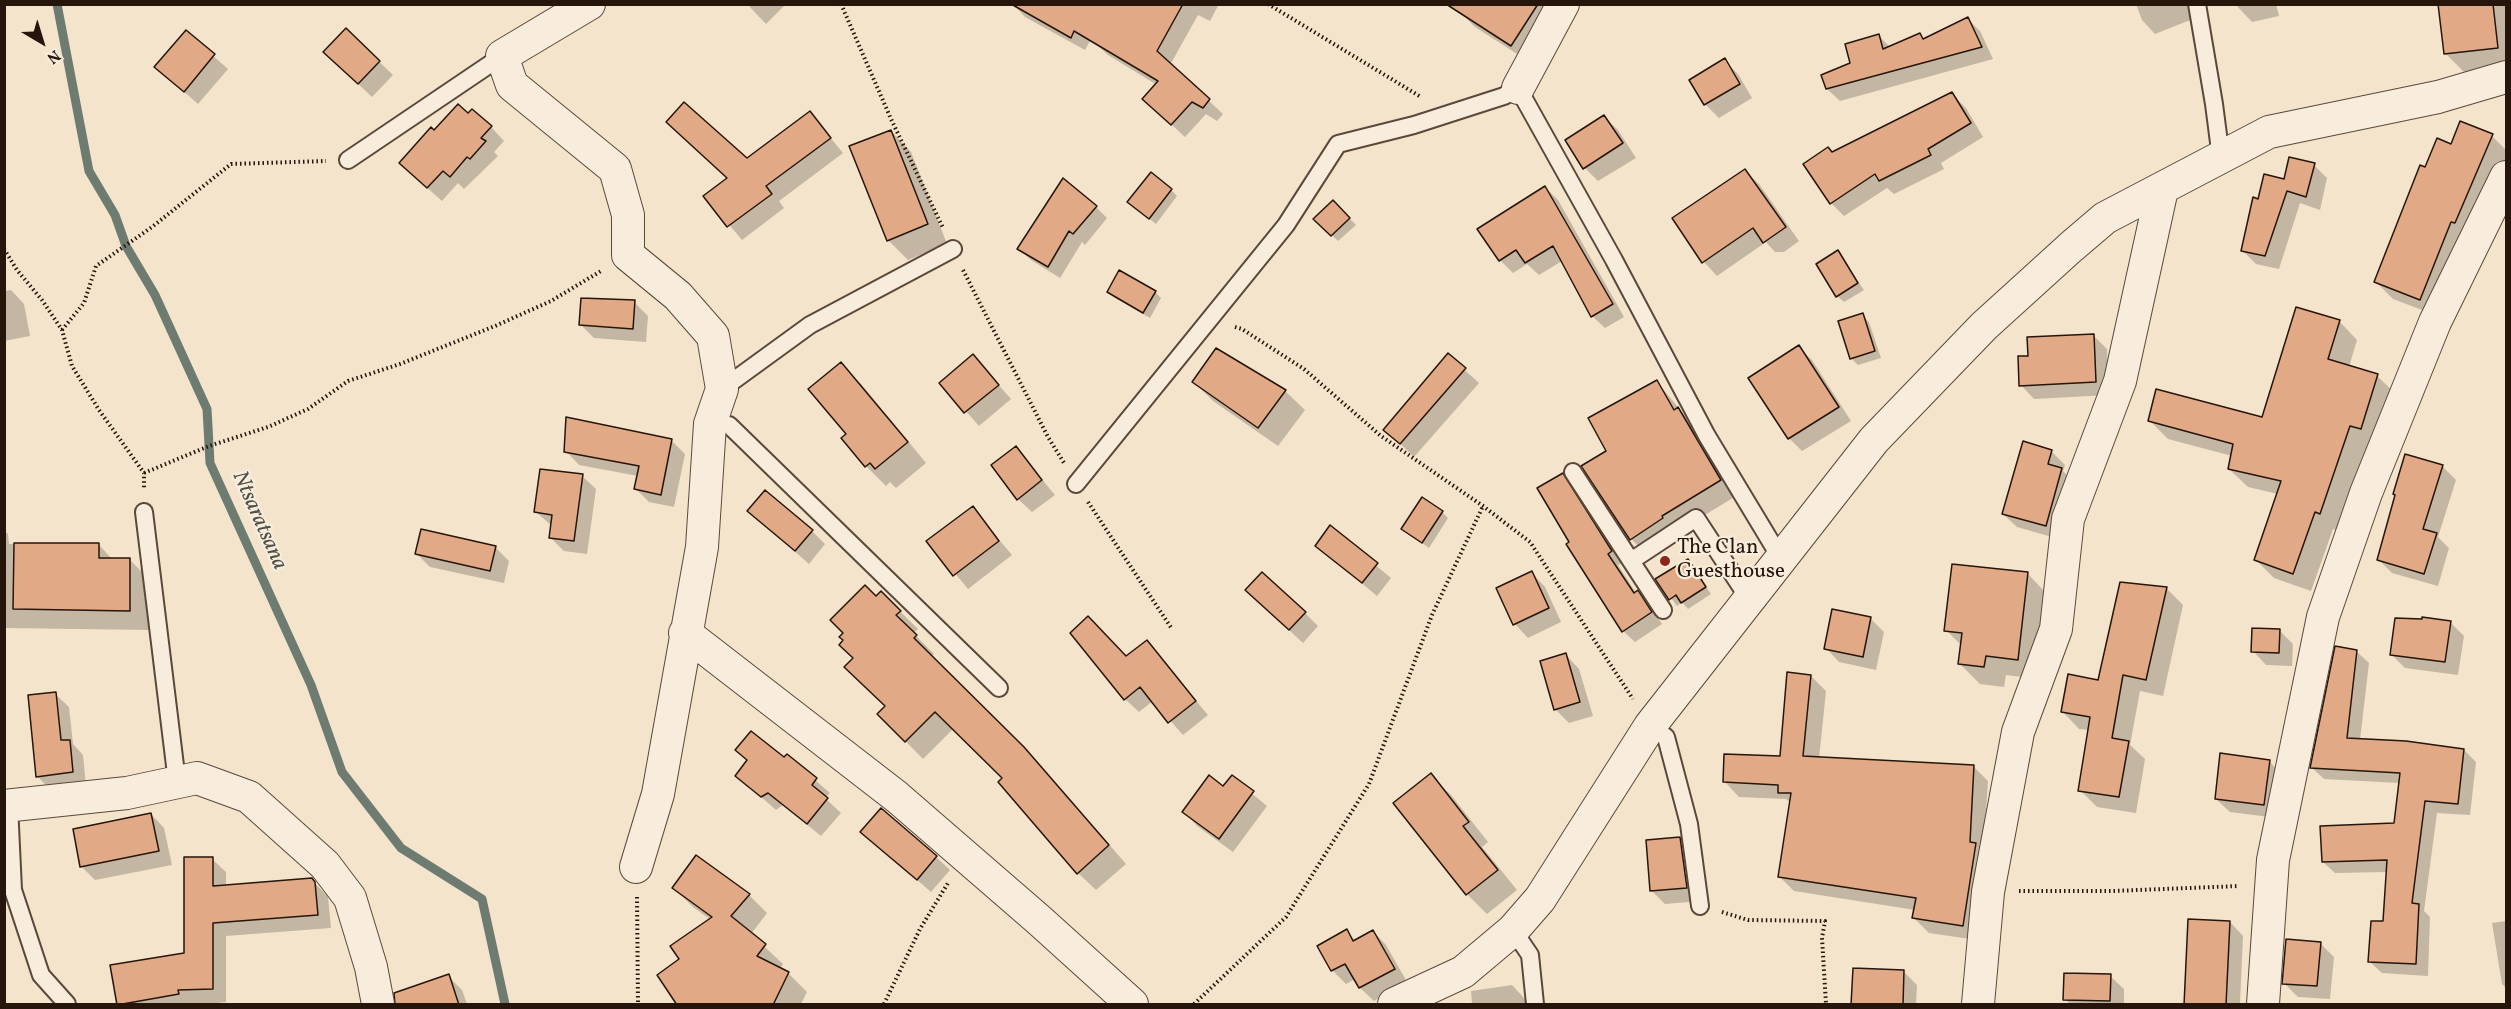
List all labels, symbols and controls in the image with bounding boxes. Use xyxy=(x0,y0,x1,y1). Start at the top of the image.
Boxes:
north arrow xyxy=(12,12,72,72)
text: N xyxy=(42,44,64,68)
water label: Ntsaratsana xyxy=(225,467,291,575)
place label: The Clan Guesthouse xyxy=(1677,536,1785,586)
marker: The Clan Guesthouse xyxy=(1658,554,1672,568)

